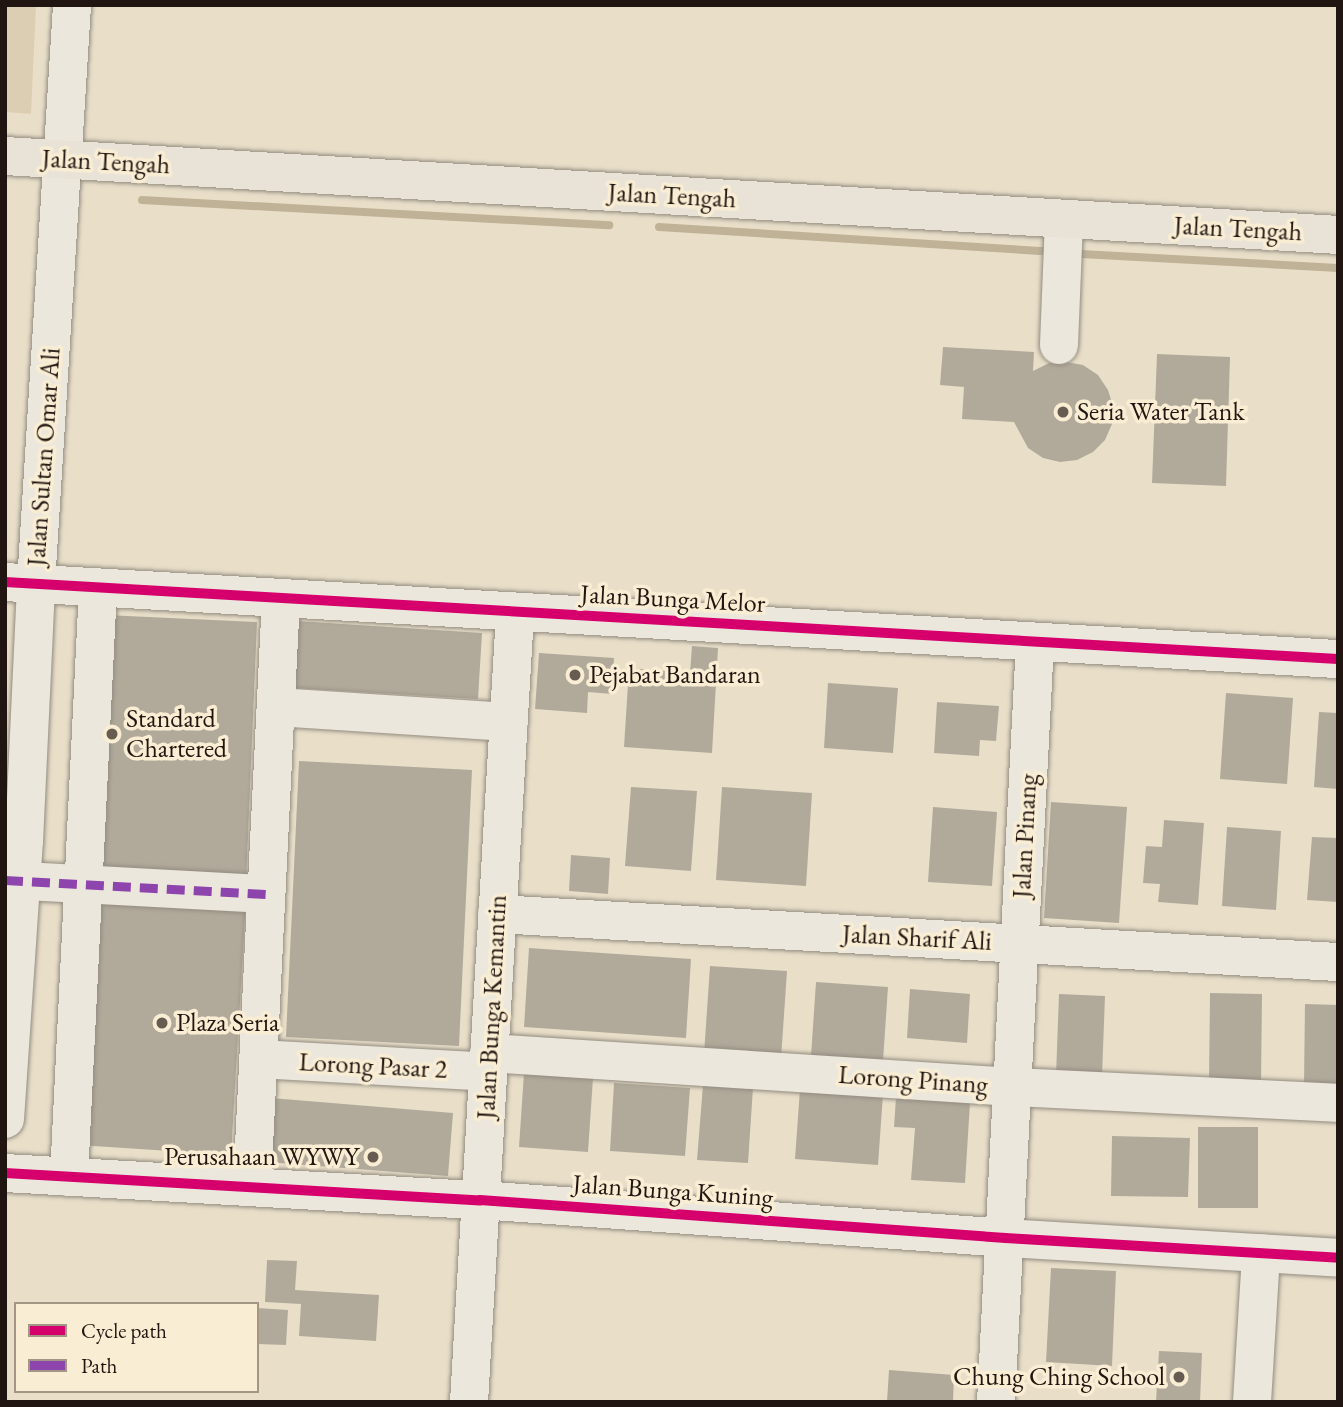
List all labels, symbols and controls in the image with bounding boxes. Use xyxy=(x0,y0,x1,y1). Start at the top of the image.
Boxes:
street label: Jalan Tengah xyxy=(41,143,171,181)
street label: Jalan Tengah xyxy=(607,177,737,215)
street label: Jalan Tengah xyxy=(1173,210,1303,248)
street label: Jalan Sultan Omar Ali xyxy=(21,347,67,567)
place label: Seria Water Tank xyxy=(1077,396,1245,428)
marker: Seria Water Tank xyxy=(1055,404,1071,420)
street label: Jalan Bunga Melor xyxy=(580,579,766,619)
place label: Pejabat Bandaran xyxy=(589,659,761,691)
marker: Pejabat Bandaran xyxy=(567,667,583,683)
place label: Standard Chartered xyxy=(126,703,227,764)
marker: Standard Chartered xyxy=(104,726,120,742)
street label: Jalan Pinang xyxy=(1006,773,1044,899)
street label: Jalan Bunga Kemantin xyxy=(471,894,513,1120)
street label: Jalan Sharif Ali xyxy=(841,919,993,957)
place label: Plaza Seria xyxy=(176,1007,279,1039)
marker: Plaza Seria xyxy=(154,1015,170,1031)
street label: Lorong Pasar 2 xyxy=(298,1047,448,1085)
street label: Lorong Pinang xyxy=(837,1059,989,1101)
place label: Perusahaan WYWY xyxy=(164,1141,359,1173)
marker: Perusahaan WYWY xyxy=(365,1149,381,1165)
street label: Jalan Bunga Kuning xyxy=(572,1168,774,1214)
legend xyxy=(14,1302,259,1393)
text: Cycle path xyxy=(81,1317,167,1344)
text: Path xyxy=(81,1352,117,1379)
place label: Chung Ching School xyxy=(953,1361,1165,1393)
marker: Chung Ching School xyxy=(1171,1369,1187,1385)

